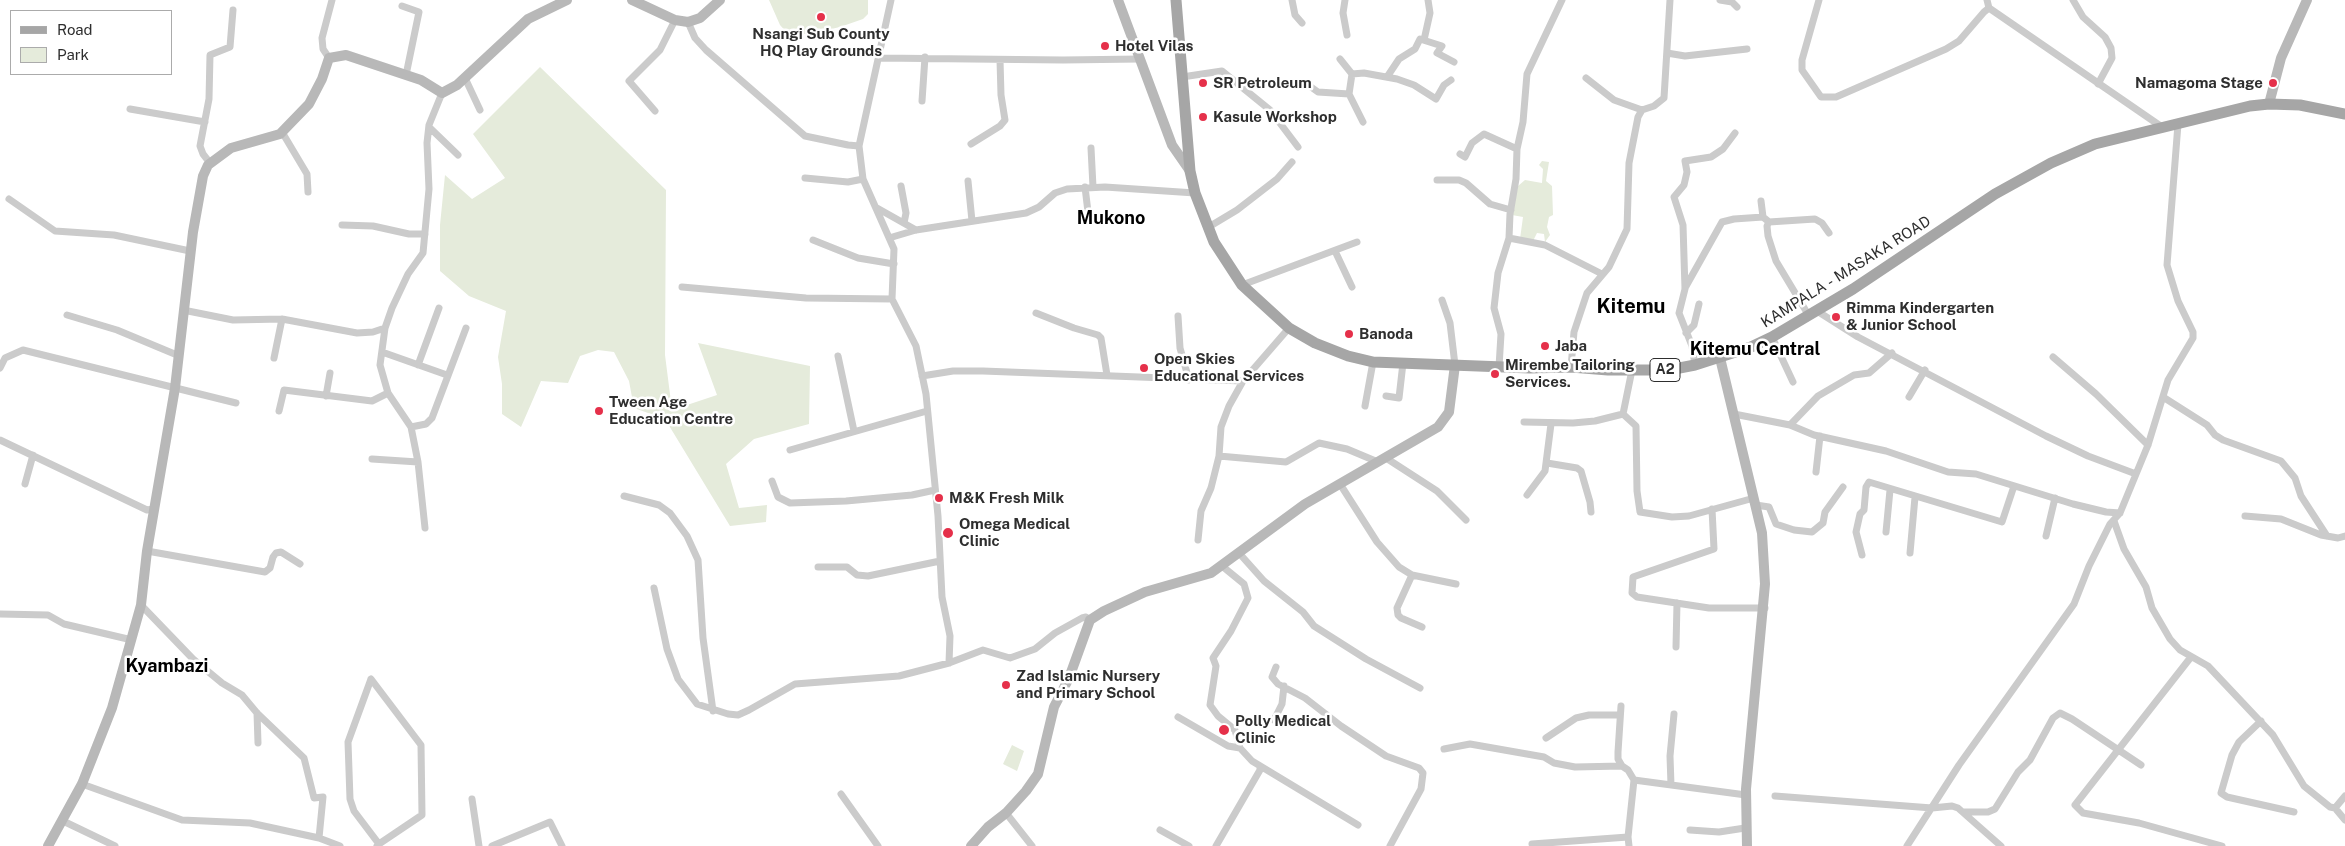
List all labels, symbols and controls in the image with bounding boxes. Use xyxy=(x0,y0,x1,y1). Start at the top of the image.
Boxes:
legend xyxy=(10,10,172,75)
marker: Nsangi Sub County HQ Play Grounds xyxy=(815,11,827,23)
text: Road xyxy=(57,21,93,38)
place label: Nsangi Sub County HQ Play Grounds xyxy=(752,25,890,60)
place label: Hotel Vilas xyxy=(1115,37,1193,55)
marker: Hotel Vilas xyxy=(1099,40,1111,52)
text: Park xyxy=(57,46,89,63)
place label: SR Petroleum xyxy=(1213,74,1312,92)
place label: Namagoma Stage xyxy=(2135,74,2263,92)
marker: SR Petroleum xyxy=(1197,77,1209,89)
marker: Namagoma Stage xyxy=(2267,77,2279,89)
place label: Kasule Workshop xyxy=(1213,108,1337,126)
marker: Kasule Workshop xyxy=(1197,111,1209,123)
district label: Mukono xyxy=(1077,207,1145,229)
street label: KAMPALA - MASAKA ROAD xyxy=(1758,212,1934,332)
district label: Kitemu xyxy=(1596,295,1666,319)
place label: Rimma Kindergarten & Junior School xyxy=(1846,299,1994,334)
marker: Rimma Kindergarten & Junior School xyxy=(1830,311,1842,323)
place label: Banoda xyxy=(1359,325,1413,343)
marker: Banoda xyxy=(1343,328,1355,340)
place label: Jaba xyxy=(1555,337,1587,355)
district label: Kitemu Central xyxy=(1690,338,1820,360)
marker: Jaba xyxy=(1539,340,1551,352)
place label: Open Skies Educational Services xyxy=(1154,350,1304,385)
place label: Mirembe Tailoring Services. xyxy=(1505,356,1635,391)
road number: A2 xyxy=(1650,358,1680,382)
marker: Open Skies Educational Services xyxy=(1138,362,1150,374)
marker: Mirembe Tailoring Services. xyxy=(1489,368,1501,380)
place label: Tween Age Education Centre xyxy=(609,393,733,428)
marker: Tween Age Education Centre xyxy=(593,405,605,417)
place label: M&K Fresh Milk xyxy=(949,489,1064,507)
marker: M&K Fresh Milk xyxy=(933,492,945,504)
place label: Omega Medical Clinic xyxy=(959,515,1070,550)
marker: Omega Medical Clinic xyxy=(941,526,955,540)
district label: Kyambazi xyxy=(126,655,208,677)
place label: Zad Islamic Nursery and Primary School xyxy=(1016,667,1160,702)
marker: Zad Islamic Nursery and Primary School xyxy=(1000,679,1012,691)
place label: Polly Medical Clinic xyxy=(1235,712,1331,747)
marker: Polly Medical Clinic xyxy=(1217,723,1231,737)

